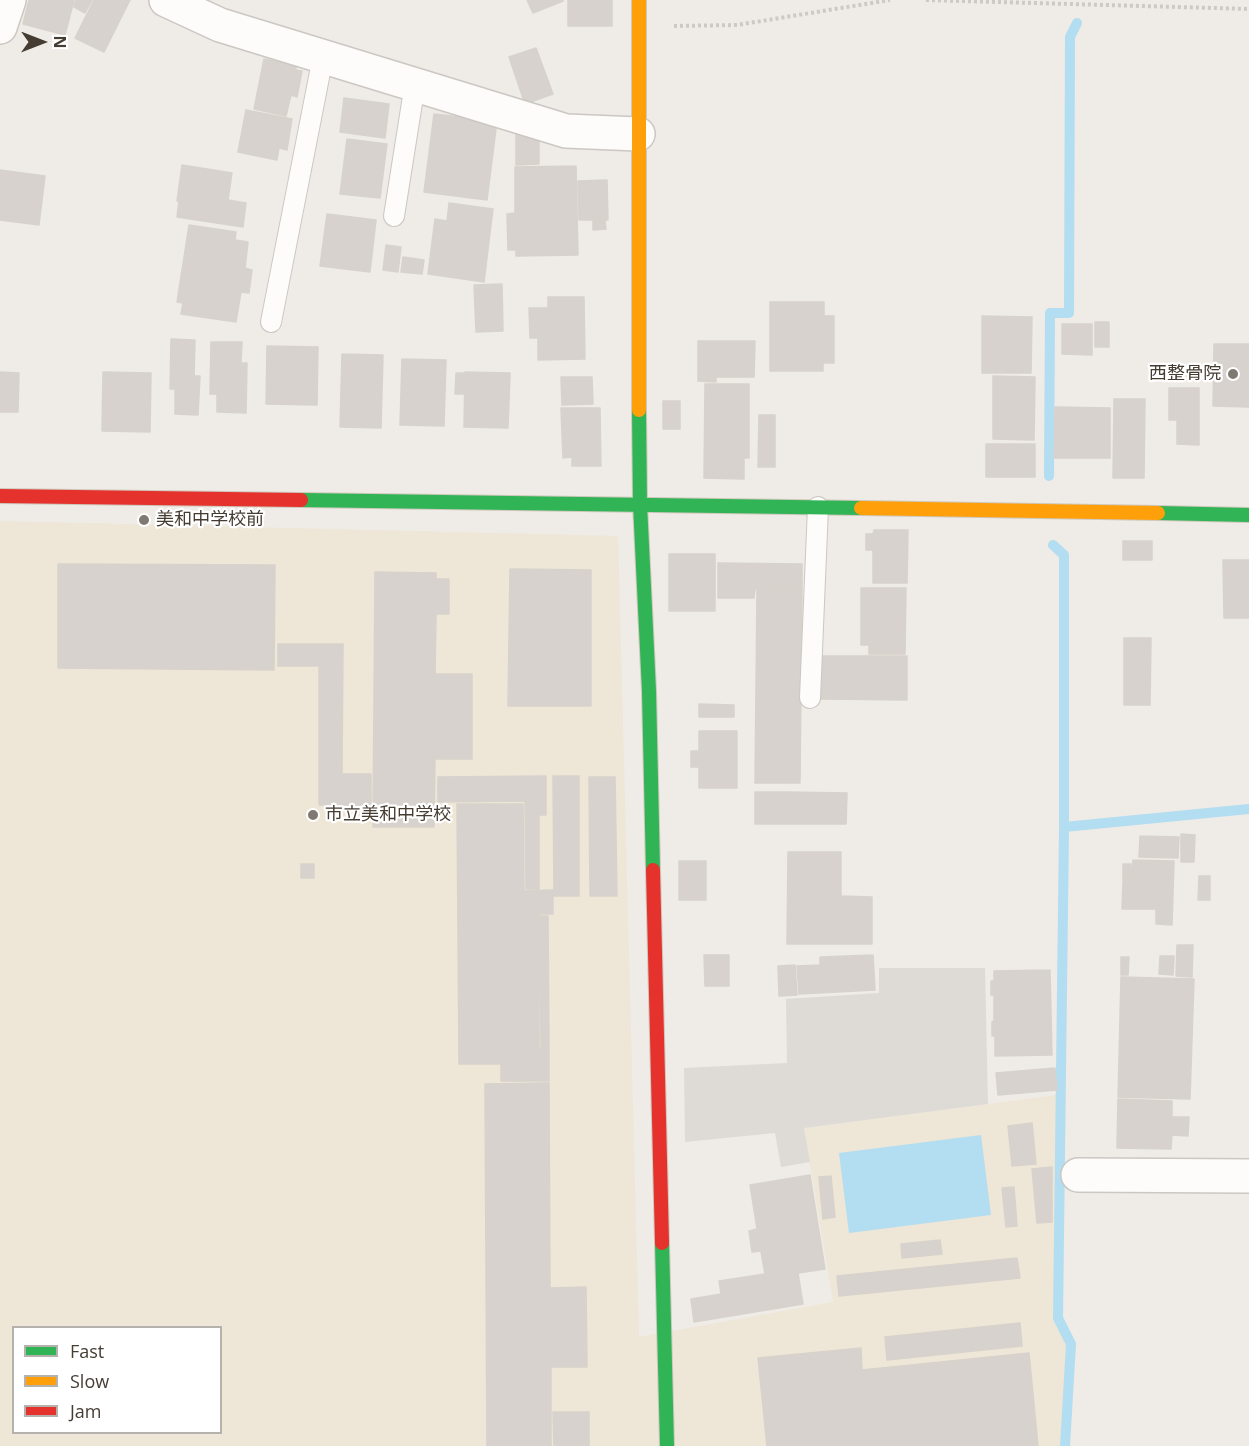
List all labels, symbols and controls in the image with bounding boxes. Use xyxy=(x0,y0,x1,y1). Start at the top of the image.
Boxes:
north arrow xyxy=(12,12,72,72)
text: N xyxy=(49,35,71,49)
place label: 西整骨院 xyxy=(1149,363,1221,385)
marker: 西整骨院 xyxy=(1226,367,1240,381)
place label: 美和中学校前 xyxy=(156,509,264,531)
marker: 美和中学校前 xyxy=(137,513,151,527)
place label: 市立美和中学校 xyxy=(325,804,451,826)
marker: 市立美和中学校 xyxy=(306,808,320,822)
legend xyxy=(12,1326,222,1434)
text: Fast xyxy=(70,1339,104,1363)
text: Slow xyxy=(70,1369,109,1393)
text: Jam xyxy=(70,1399,102,1423)

